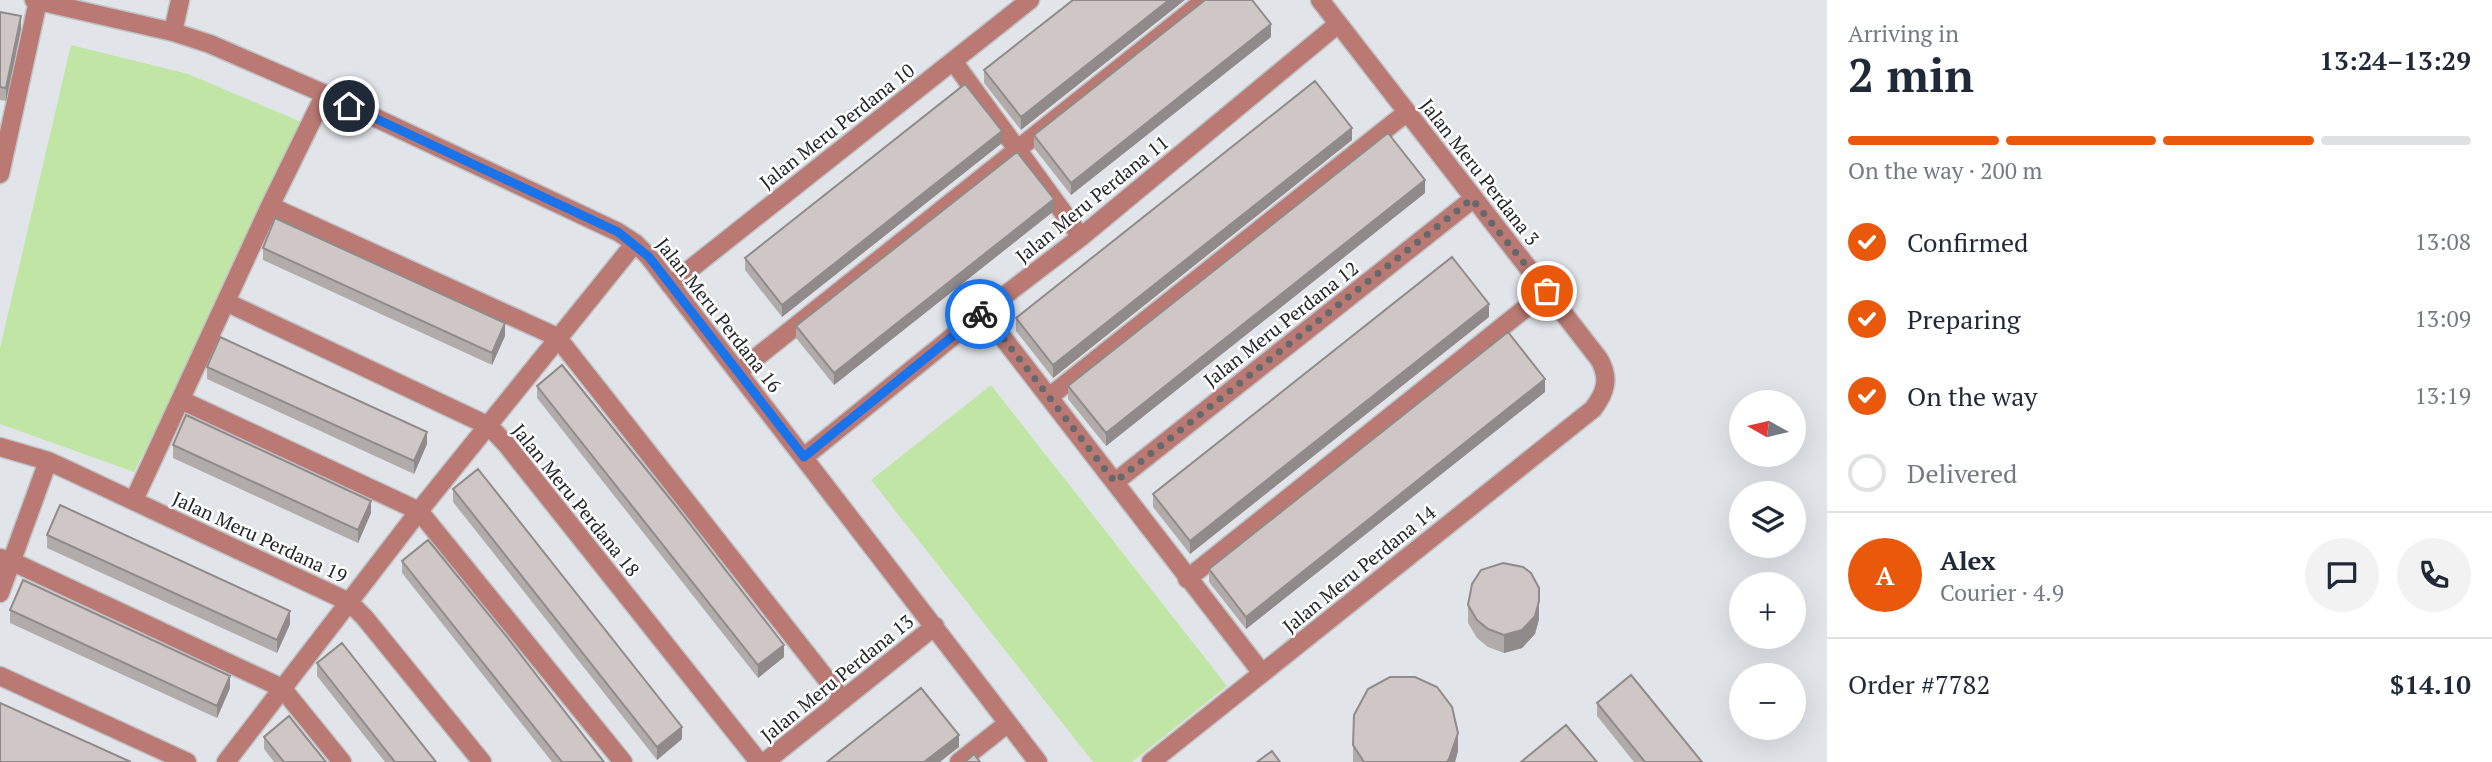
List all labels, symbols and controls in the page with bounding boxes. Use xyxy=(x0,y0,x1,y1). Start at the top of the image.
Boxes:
text: Arriving in xyxy=(1848,18,1959,49)
text: 13:24–13:29 xyxy=(2319,43,2471,77)
text: 2 min xyxy=(1848,44,1974,105)
street label: Jalan Meru Perdana 10 xyxy=(754,57,919,194)
pin xyxy=(319,76,379,136)
icon: home xyxy=(330,87,368,125)
street label: Jalan Meru Perdana 3 xyxy=(1415,93,1546,250)
street label: Jalan Meru Perdana 11 xyxy=(1010,129,1173,268)
text: On the way · 200 m xyxy=(1848,155,2042,186)
icon: check xyxy=(1848,223,1886,261)
text: Confirmed xyxy=(1907,225,2028,259)
text: 13:08 xyxy=(2414,226,2471,257)
street label: Jalan Meru Perdana 16 xyxy=(651,232,788,397)
street label: Jalan Meru Perdana 12 xyxy=(1198,255,1363,392)
pin xyxy=(1517,261,1577,321)
icon: bag xyxy=(1528,272,1566,310)
courier xyxy=(945,279,1015,349)
icon: bike xyxy=(961,295,999,333)
icon: check xyxy=(1848,300,1886,338)
text: Preparing xyxy=(1907,302,2020,336)
text: 13:09 xyxy=(2414,303,2471,334)
icon: check xyxy=(1848,377,1886,415)
text: On the way xyxy=(1907,379,2038,413)
text: 13:19 xyxy=(2414,380,2471,411)
north arrow xyxy=(1729,390,1806,467)
map controls xyxy=(1729,390,1806,740)
street label: Jalan Meru Perdana 18 xyxy=(507,418,646,581)
text: Delivered xyxy=(1907,456,2017,490)
button: layers xyxy=(1729,481,1806,558)
street label: Jalan Meru Perdana 19 xyxy=(169,485,351,588)
street label: Jalan Meru Perdana 14 xyxy=(1277,499,1441,638)
button: chat xyxy=(2305,538,2379,612)
button: phone xyxy=(2397,538,2471,612)
text: Alex xyxy=(1940,543,1996,577)
text: A xyxy=(1876,558,1894,592)
button: + xyxy=(1729,572,1806,649)
text: Courier · 4.9 xyxy=(1940,577,2064,608)
street label: Jalan Meru Perdana 13 xyxy=(755,608,918,747)
button: − xyxy=(1729,663,1806,740)
text: Order #7782 xyxy=(1848,667,1990,701)
text: $14.10 xyxy=(2390,667,2471,701)

